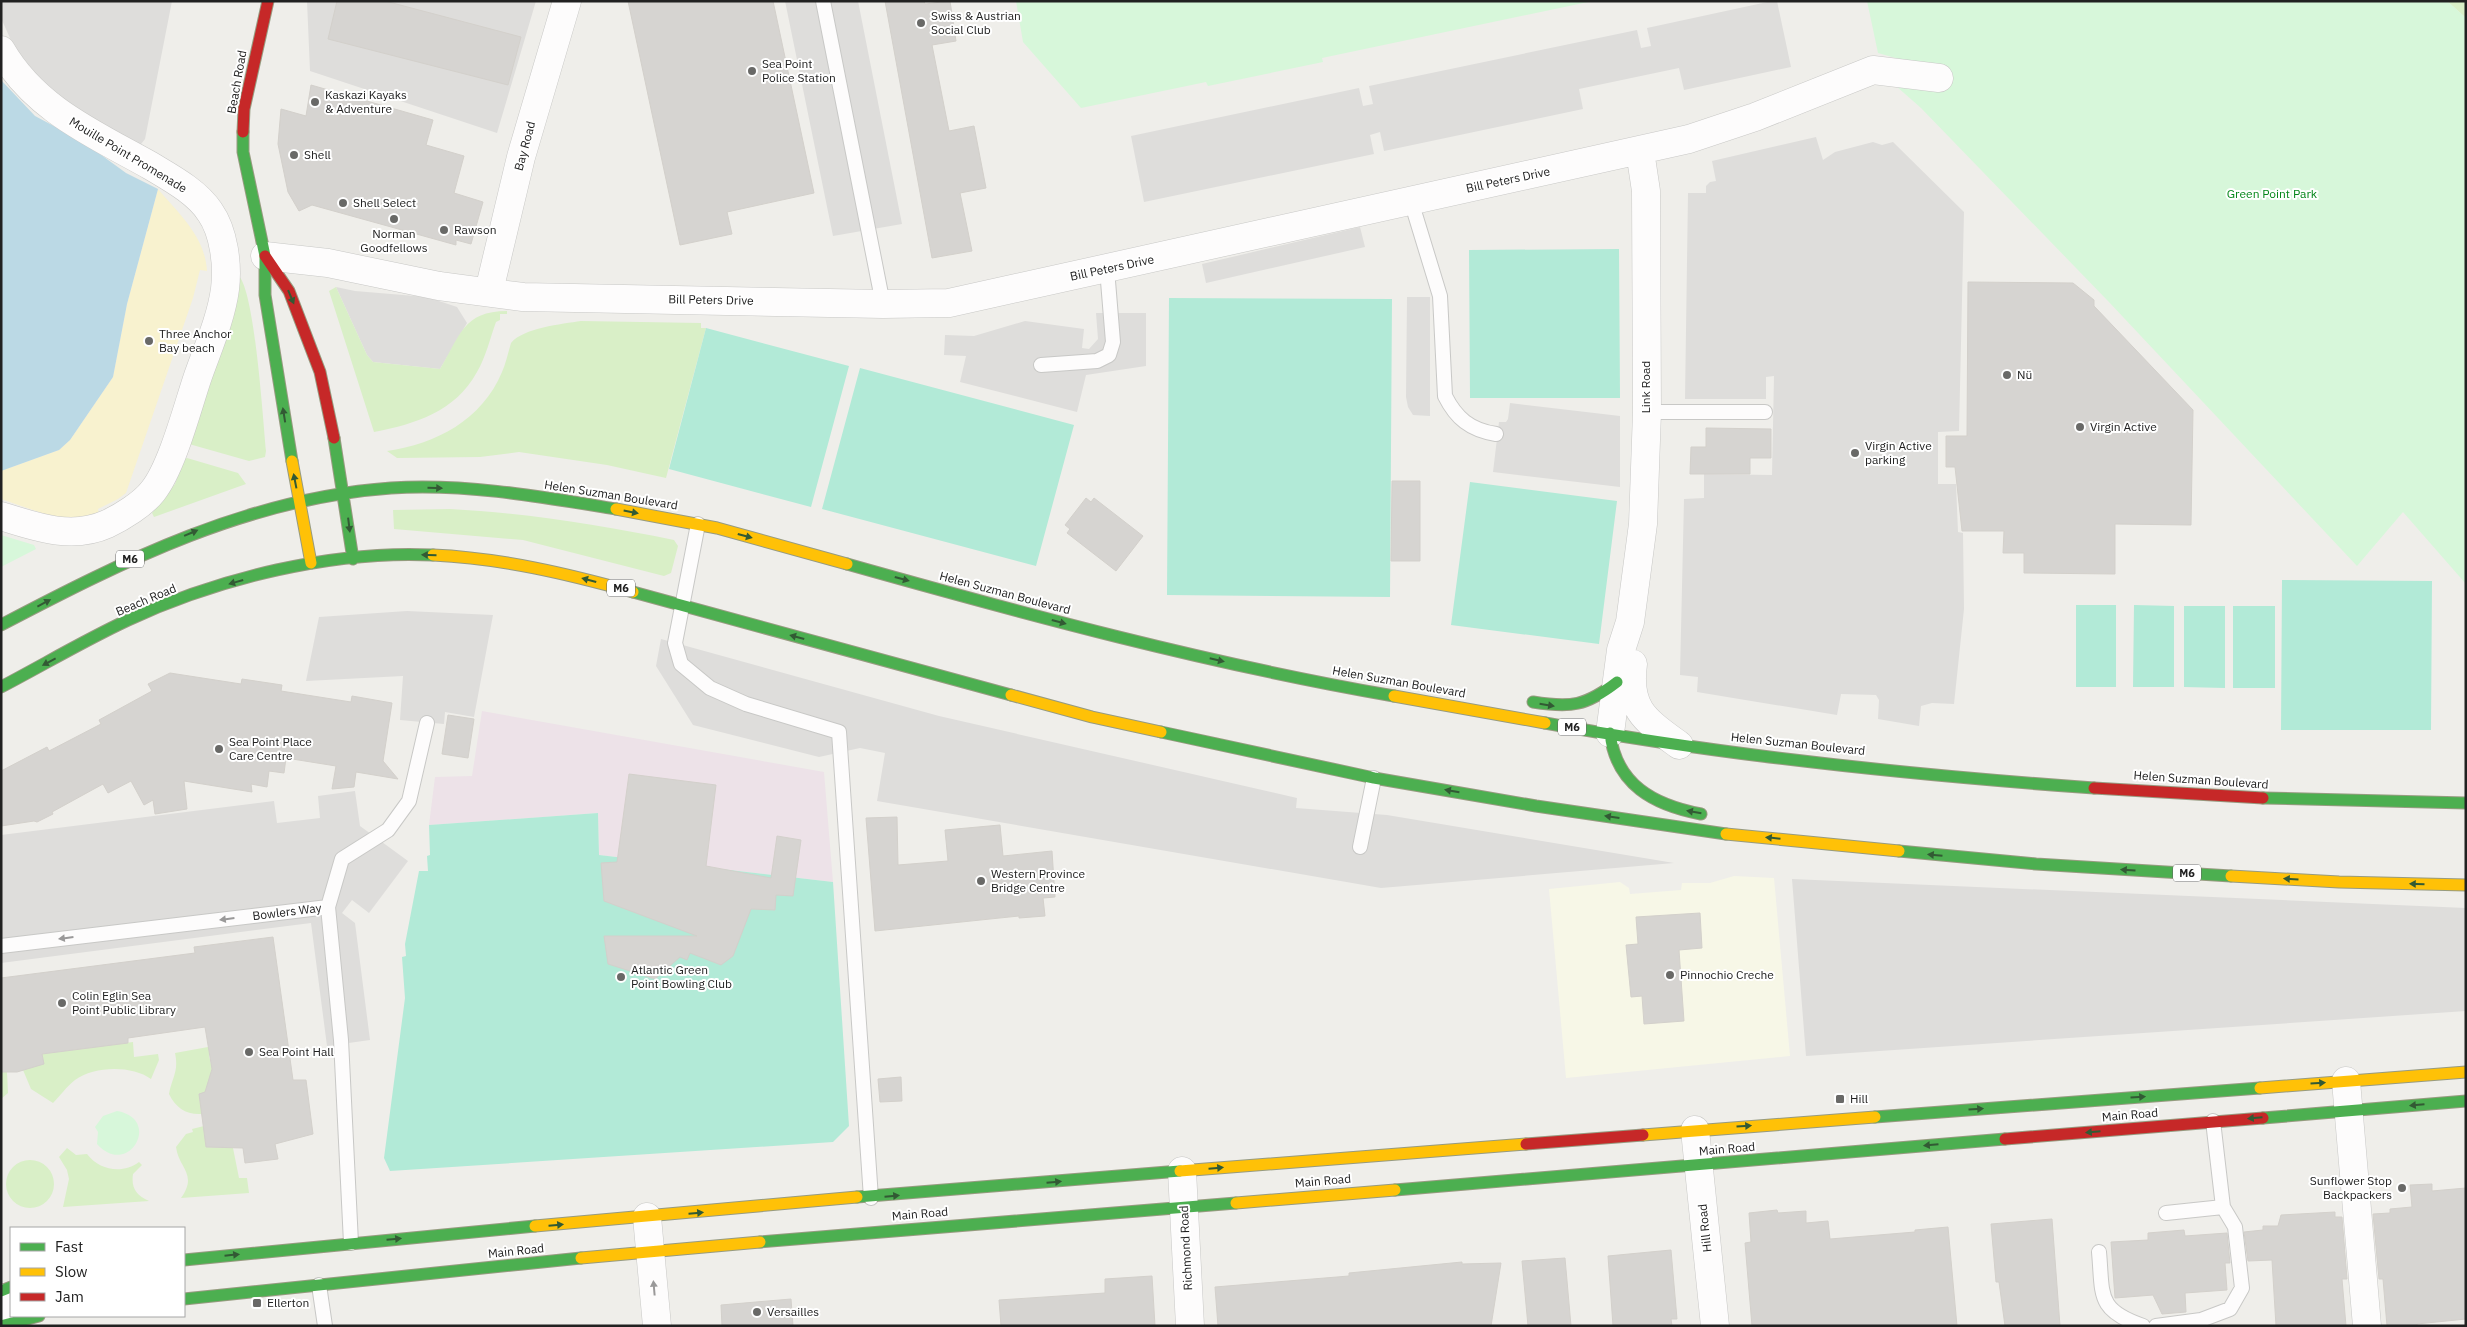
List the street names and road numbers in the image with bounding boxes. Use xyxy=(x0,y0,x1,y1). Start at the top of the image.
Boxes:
street label: Beach Road xyxy=(224,49,249,115)
street label: Mouille Point Promenade xyxy=(67,113,190,196)
street label: Bay Road xyxy=(511,119,538,172)
street label: Bill Peters Drive xyxy=(1465,163,1552,196)
street label: Bill Peters Drive xyxy=(1069,251,1156,284)
street label: Bill Peters Drive xyxy=(668,291,754,308)
street label: Link Road xyxy=(1638,361,1653,413)
street label: Helen Suzman Boulevard xyxy=(543,477,679,512)
road number: M6 xyxy=(116,550,144,568)
street label: Helen Suzman Boulevard xyxy=(938,568,1072,617)
street label: Beach Road xyxy=(113,580,178,619)
road number: M6 xyxy=(607,580,635,596)
street label: Helen Suzman Boulevard xyxy=(1331,662,1467,701)
road number: M6 xyxy=(1558,719,1586,736)
street label: Helen Suzman Boulevard xyxy=(1730,729,1866,758)
street label: Helen Suzman Boulevard xyxy=(2133,767,2269,792)
road number: M6 xyxy=(2173,864,2201,881)
street label: Bowlers Way xyxy=(252,900,322,923)
street label: Main Road xyxy=(2101,1105,2159,1124)
street label: Main Road xyxy=(1698,1139,1756,1158)
street label: Main Road xyxy=(1294,1171,1352,1190)
street label: Hill Road xyxy=(1695,1203,1714,1253)
street label: Main Road xyxy=(891,1204,949,1223)
street label: Richmond Road xyxy=(1176,1205,1195,1291)
street label: Main Road xyxy=(487,1240,545,1261)

